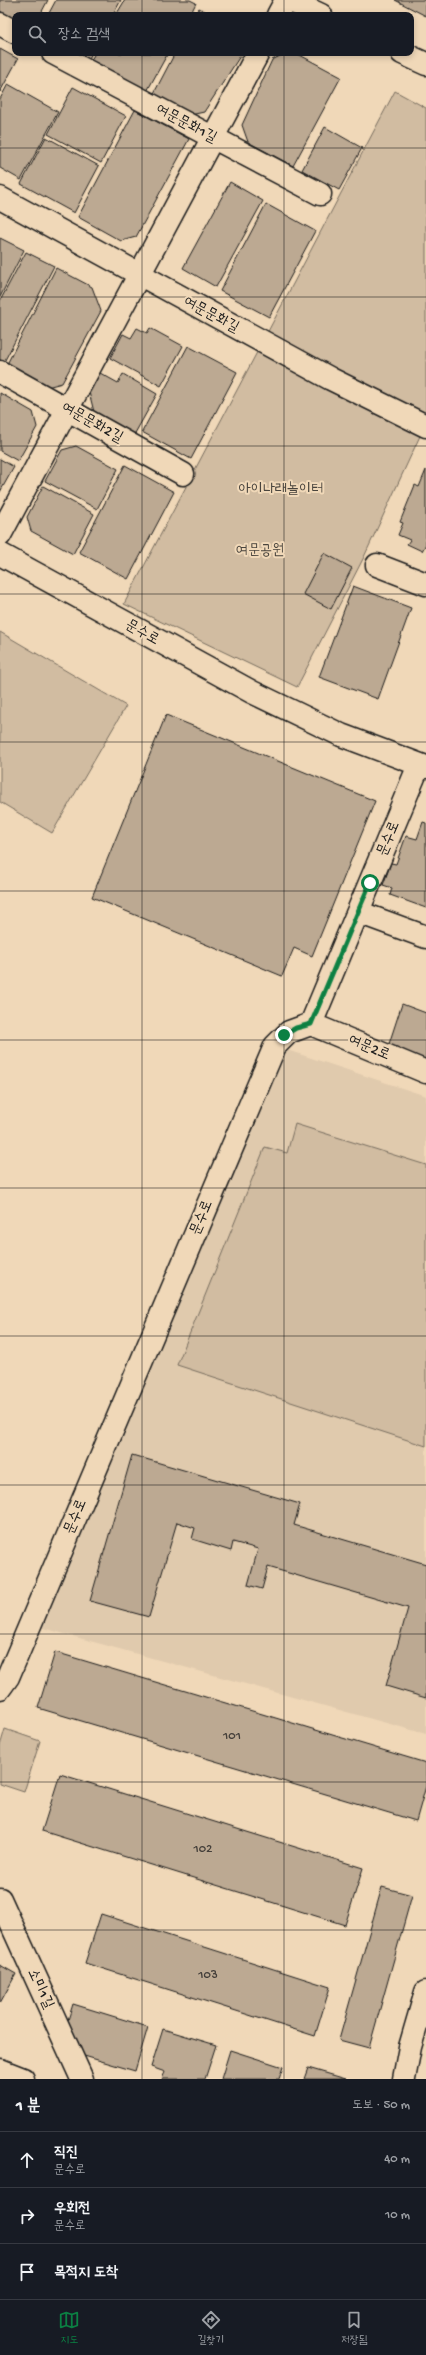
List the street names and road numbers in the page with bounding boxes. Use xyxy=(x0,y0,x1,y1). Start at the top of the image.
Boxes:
street label: 여문문화1길 xyxy=(152,100,220,148)
street label: 여문문화길 xyxy=(180,293,242,337)
street label: 여문문화2길 xyxy=(58,399,126,447)
street label: 문수로 xyxy=(122,616,162,650)
street label: 문수로 xyxy=(374,819,404,859)
street label: 여문2로 xyxy=(345,1031,393,1065)
street label: 문수로 xyxy=(187,1198,217,1238)
street label: 문수로 xyxy=(61,1497,91,1537)
street label: 소미1길 xyxy=(23,1966,57,2012)

